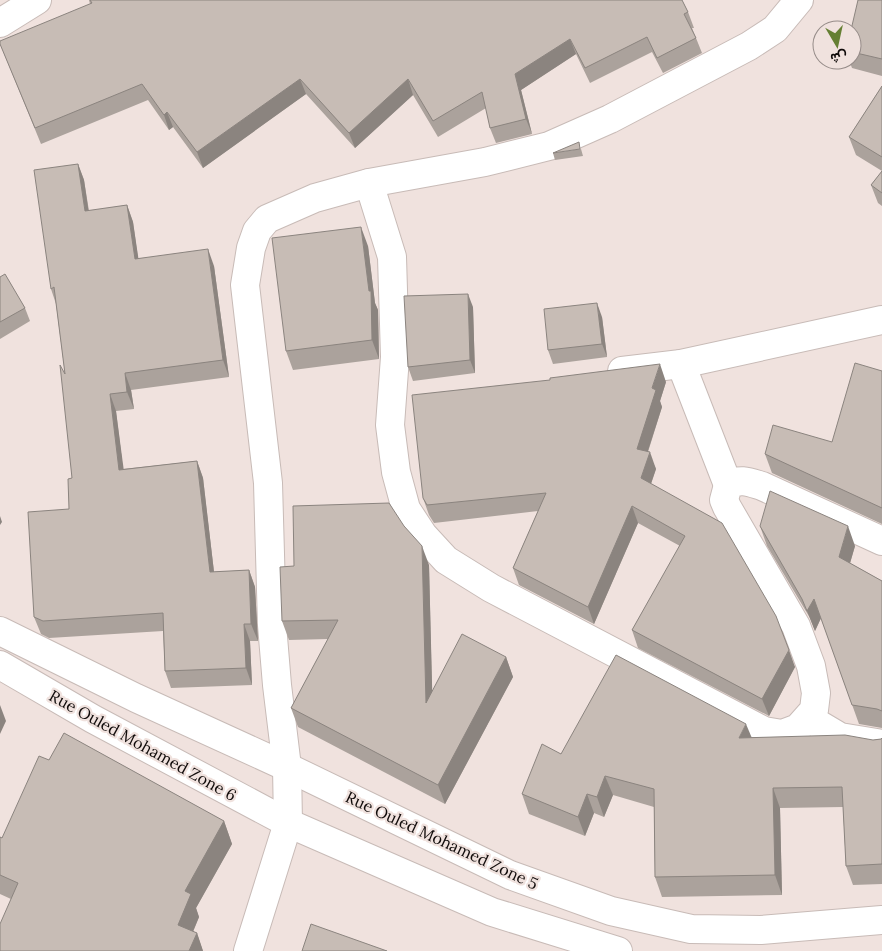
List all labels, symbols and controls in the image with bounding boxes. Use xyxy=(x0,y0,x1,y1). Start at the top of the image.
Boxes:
north arrow xyxy=(812,20,862,70)
text: ش xyxy=(829,48,849,68)
street label: Rue Ouled Mohamed Zone 6 xyxy=(46,685,240,805)
street label: Rue Ouled Mohamed Zone 5 xyxy=(342,786,542,894)

